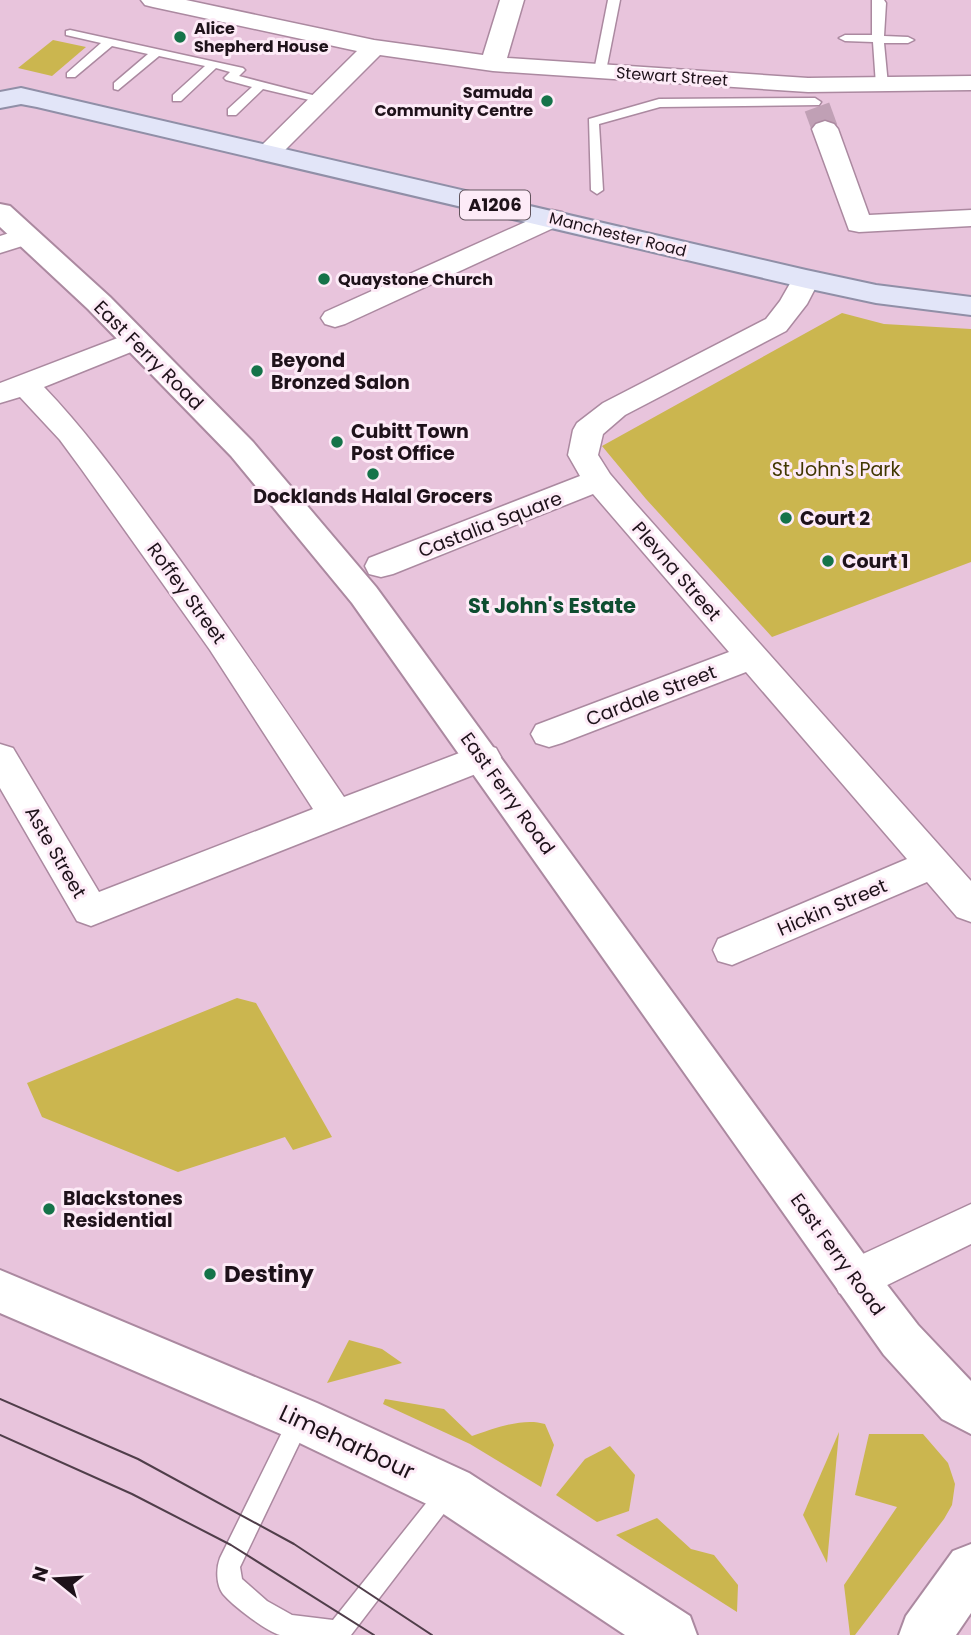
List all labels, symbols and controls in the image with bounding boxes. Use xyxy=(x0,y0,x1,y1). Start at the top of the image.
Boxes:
place label: Alice Shepherd House xyxy=(194,17,329,58)
marker: Alice Shepherd House xyxy=(172,29,188,45)
street label: Stewart Street xyxy=(615,61,729,92)
place label: Samuda Community Centre xyxy=(374,81,533,122)
marker: Samuda Community Centre xyxy=(539,93,555,109)
road number: A1206 xyxy=(460,190,530,220)
street label: Manchester Road xyxy=(547,206,689,263)
place label: Quaystone Church xyxy=(338,268,493,291)
marker: Quaystone Church xyxy=(316,271,332,287)
street label: East Ferry Road xyxy=(88,294,210,416)
place label: Beyond Bronzed Salon xyxy=(271,347,410,396)
marker: Beyond Bronzed Salon xyxy=(249,363,265,379)
place label: Cubitt Town Post Office xyxy=(351,418,469,467)
marker: Cubitt Town Post Office xyxy=(329,434,345,450)
park label: St John's Park xyxy=(772,456,900,483)
marker: Docklands Halal Grocers xyxy=(365,466,381,482)
place label: Docklands Halal Grocers xyxy=(253,483,493,510)
street label: Castalia Square xyxy=(414,485,566,564)
place label: Court 2 xyxy=(800,505,870,532)
marker: Court 2 xyxy=(778,510,794,526)
street label: Plevna Street xyxy=(626,516,727,627)
street label: Roffey Street xyxy=(141,537,233,650)
place label: Court 1 xyxy=(842,548,908,575)
marker: Court 1 xyxy=(820,553,836,569)
district label: St John's Estate xyxy=(468,591,636,620)
street label: Cardale Street xyxy=(582,658,720,733)
street label: East Ferry Road xyxy=(454,727,561,860)
street label: Aste Street xyxy=(18,801,93,903)
street label: Hickin Street xyxy=(773,872,891,943)
place label: Blackstones Residential xyxy=(63,1185,183,1234)
street label: East Ferry Road xyxy=(784,1188,891,1321)
marker: Blackstones Residential xyxy=(41,1201,57,1217)
place label: Destiny xyxy=(224,1258,314,1290)
marker: Destiny xyxy=(202,1266,218,1282)
street label: Limeharbour xyxy=(274,1397,420,1487)
north arrow xyxy=(21,1544,91,1614)
text: N xyxy=(25,1563,55,1585)

